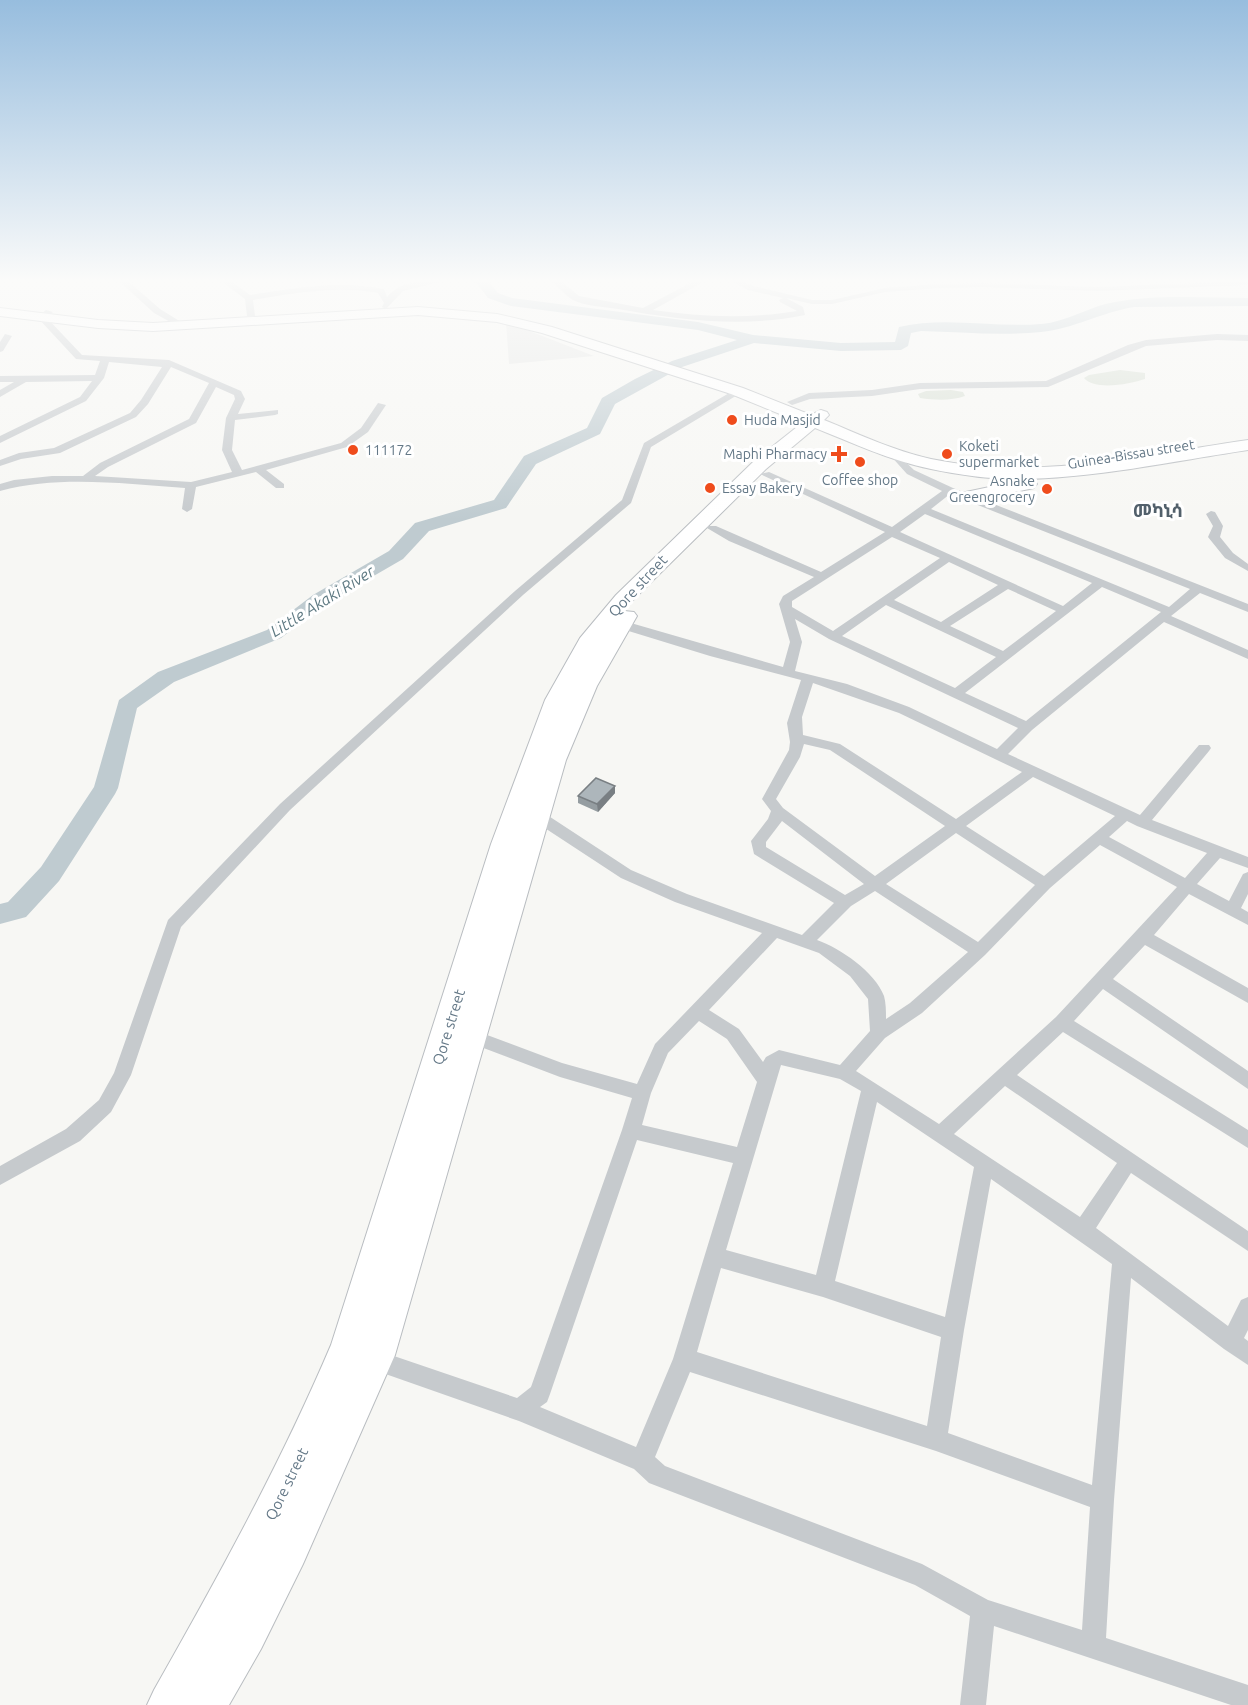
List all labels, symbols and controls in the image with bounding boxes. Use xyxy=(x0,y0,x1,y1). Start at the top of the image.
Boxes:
place label: Huda Masjid xyxy=(744,412,821,428)
marker: Huda Masjid xyxy=(725,413,739,427)
street label: Guinea-Bissau street xyxy=(1066,436,1196,472)
place label: Koketi supermarket xyxy=(959,438,1039,470)
place label: 111172 xyxy=(365,442,412,458)
marker: 111172 xyxy=(346,443,360,457)
place label: Maphi Pharmacy xyxy=(723,446,827,462)
marker: Maphi Pharmacy xyxy=(832,447,846,461)
marker: Koketi supermarket xyxy=(940,447,954,461)
marker: Coffee shop xyxy=(853,455,867,469)
place label: Coffee shop xyxy=(822,472,898,488)
place label: Asnake Greengrocery xyxy=(949,473,1035,505)
place label: Essay Bakery xyxy=(722,480,802,496)
marker: Essay Bakery xyxy=(703,481,717,495)
marker: Asnake Greengrocery xyxy=(1040,482,1054,496)
district label: መካኒሳ xyxy=(1133,500,1183,520)
street label: Qore street xyxy=(605,551,671,620)
water label: Little Akaki River xyxy=(267,561,378,640)
street label: Qore street xyxy=(429,987,468,1067)
street label: Qore street xyxy=(262,1445,311,1523)

